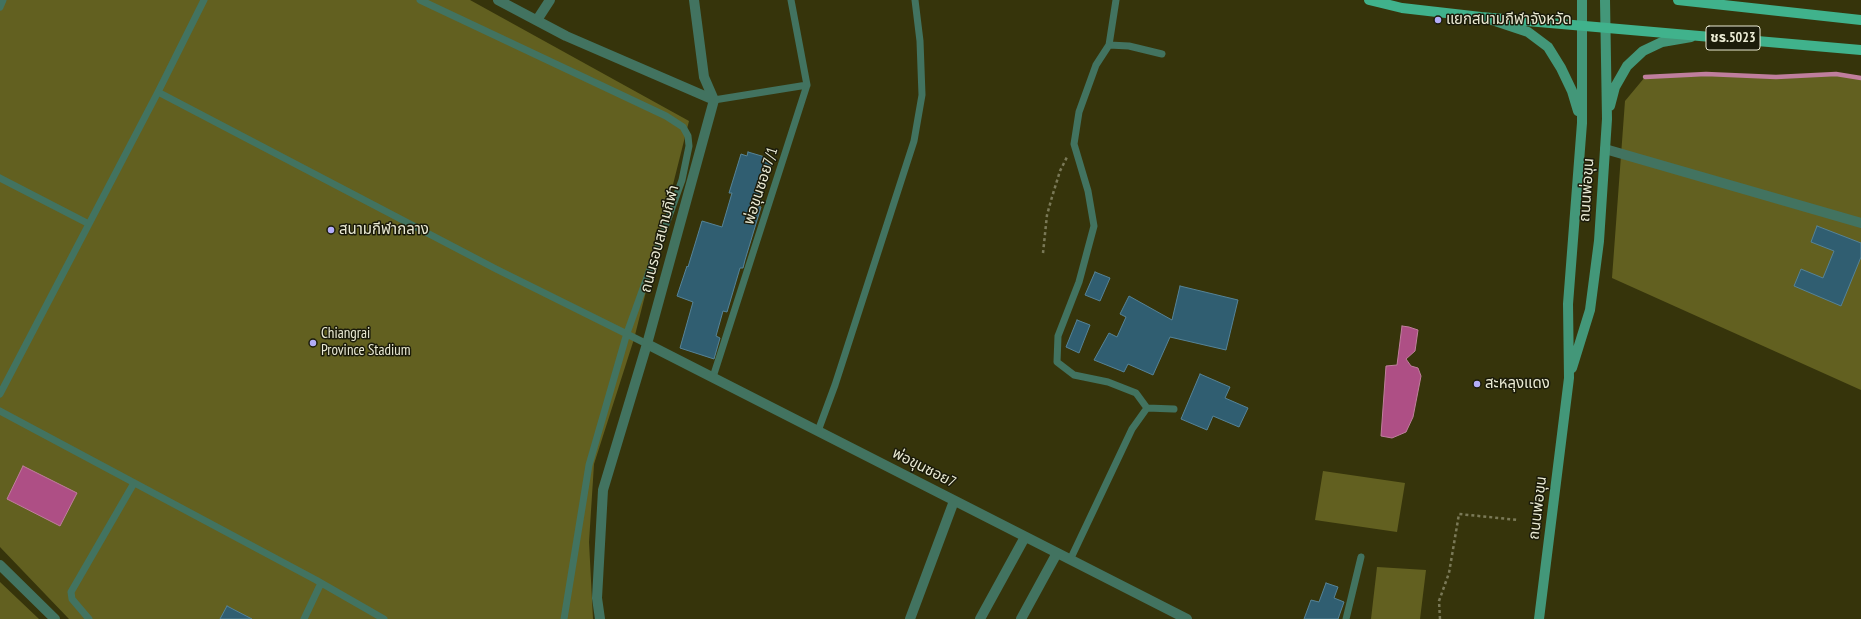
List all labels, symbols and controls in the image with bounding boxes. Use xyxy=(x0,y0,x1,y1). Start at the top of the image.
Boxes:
place label: แยกสนามกีฬาจังหวัด xyxy=(1446,11,1572,29)
marker: แยกสนามกีฬาจังหวัด xyxy=(1433,15,1443,25)
road number: ชร.5023 xyxy=(1706,26,1760,50)
street label: พ่อขุนซอย7/1 xyxy=(740,145,782,227)
street label: ถนนพ่อขุน xyxy=(1576,158,1598,222)
street label: ถนนรอบสนามกีฬา xyxy=(637,183,683,295)
place label: สนามกีฬากลาง xyxy=(339,221,429,239)
marker: สนามกีฬากลาง xyxy=(326,225,336,235)
place label: Chiangrai Province Stadium xyxy=(321,325,410,360)
marker: Chiangrai Province Stadium xyxy=(308,338,318,348)
place label: สะหลุงแดง xyxy=(1485,375,1550,393)
marker: สะหลุงแดง xyxy=(1472,379,1482,389)
street label: พ่อขุนซอย7 xyxy=(889,444,959,492)
street label: ถนนพ่อขุน xyxy=(1525,475,1551,541)

